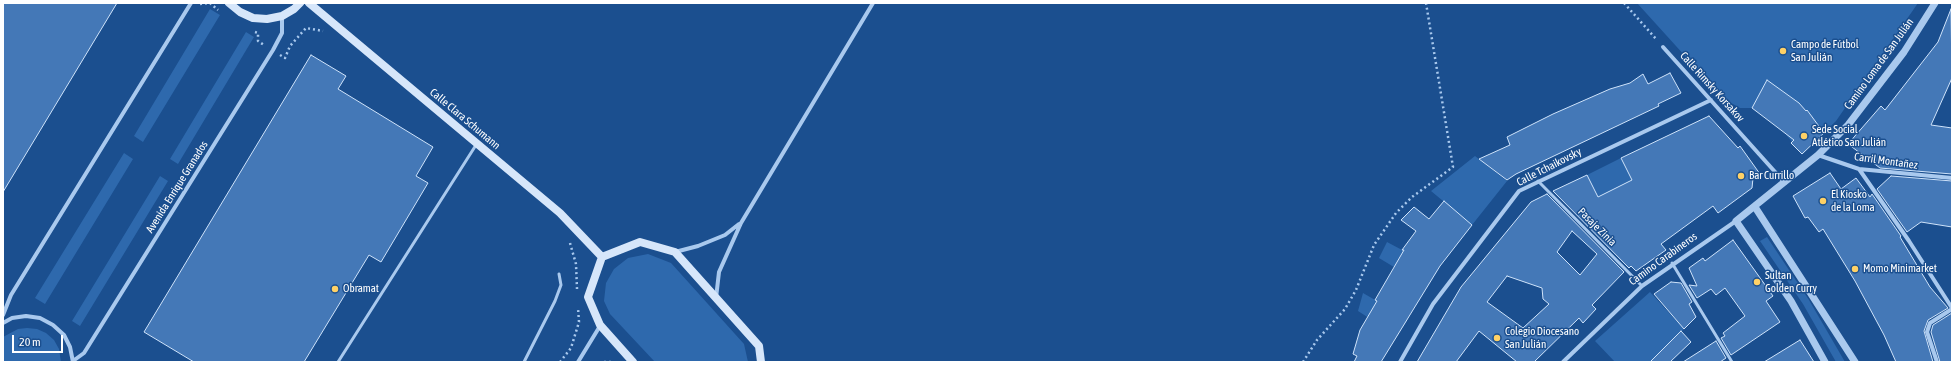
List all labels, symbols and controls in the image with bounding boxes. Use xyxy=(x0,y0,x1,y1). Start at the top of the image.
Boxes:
street label: Camino Loma de San Julián xyxy=(1841,16,1917,112)
place label: Campo de Fútbol San Julián xyxy=(1791,38,1859,64)
marker: Campo de Fútbol San Julián xyxy=(1778,46,1788,56)
street label: Calle Rimsky Korsakov xyxy=(1677,49,1747,125)
street label: Calle Clara Schumann xyxy=(427,86,503,152)
place label: Sede Social Atlético San Julián xyxy=(1812,123,1886,149)
marker: Sede Social Atlético San Julián xyxy=(1799,131,1809,141)
street label: Avenida Enrique Granados xyxy=(143,139,211,235)
street label: Calle Tchaikovsky xyxy=(1514,145,1584,189)
street label: Carril Montañez xyxy=(1853,150,1919,172)
place label: Bar Currillo xyxy=(1749,169,1794,183)
marker: Bar Currillo xyxy=(1736,171,1746,181)
place label: El Kiosko de la Loma xyxy=(1831,188,1875,214)
marker: El Kiosko de la Loma xyxy=(1818,196,1828,206)
street label: Pasaje Zinia xyxy=(1575,205,1619,249)
street label: Camino Carabineros xyxy=(1626,230,1700,288)
place label: Momo Minimarket xyxy=(1863,262,1937,276)
marker: Momo Minimarket xyxy=(1850,264,1860,274)
place label: Sultan Golden Curry xyxy=(1765,269,1817,295)
marker: Sultan Golden Curry xyxy=(1752,277,1762,287)
place label: Obramat xyxy=(343,282,379,296)
marker: Obramat xyxy=(330,284,340,294)
place label: Colegio Diocesano San Julián xyxy=(1505,325,1579,351)
scale bar xyxy=(14,327,65,353)
marker: Colegio Diocesano San Julián xyxy=(1492,333,1502,343)
text: 20 m xyxy=(19,335,41,349)

